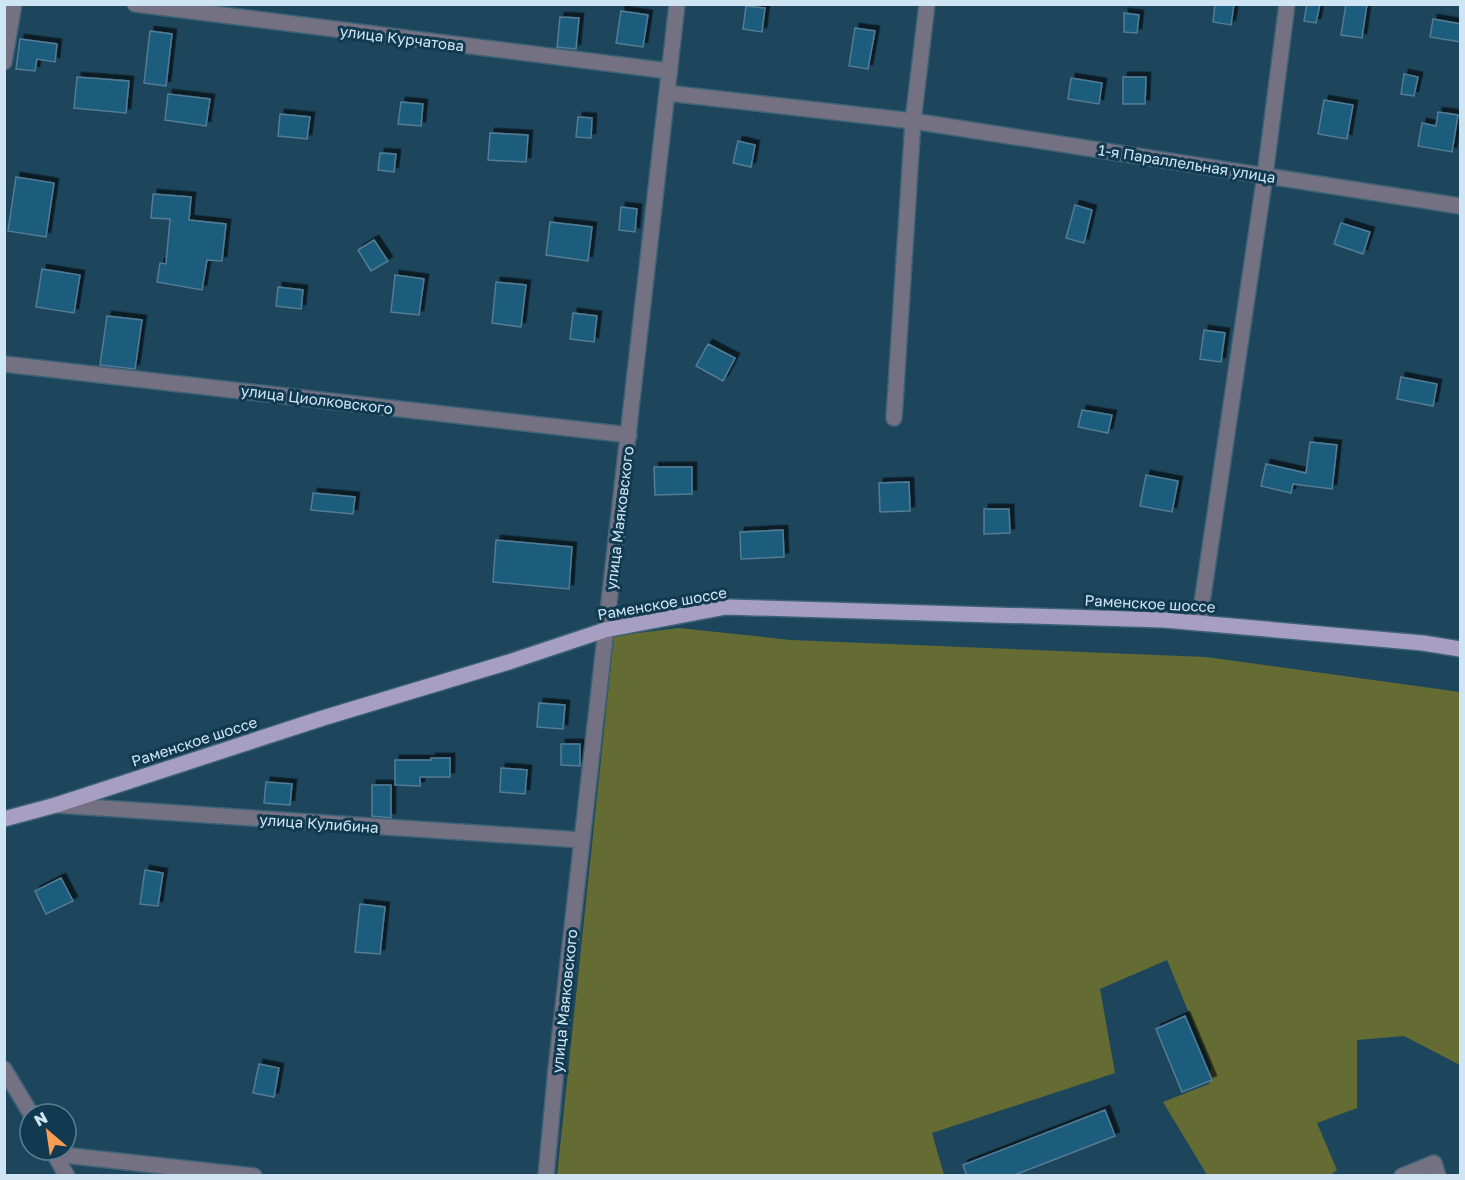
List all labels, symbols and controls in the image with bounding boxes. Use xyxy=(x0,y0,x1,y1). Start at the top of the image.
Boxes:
street label: улица Курчатова xyxy=(339,21,465,55)
street label: 1-я Параллельная улица xyxy=(1097,140,1277,186)
street label: улица Циолковского xyxy=(240,381,394,417)
street label: улица Маяковского xyxy=(601,445,637,591)
street label: Раменское шоссе xyxy=(596,583,728,623)
street label: Раменское шоссе xyxy=(1084,591,1216,615)
street label: Раменское шоссе xyxy=(129,712,259,770)
street label: улица Кулибина xyxy=(259,810,379,836)
street label: улица Маяковского xyxy=(547,928,581,1074)
north arrow xyxy=(18,1102,78,1162)
text: N xyxy=(31,1107,51,1131)

